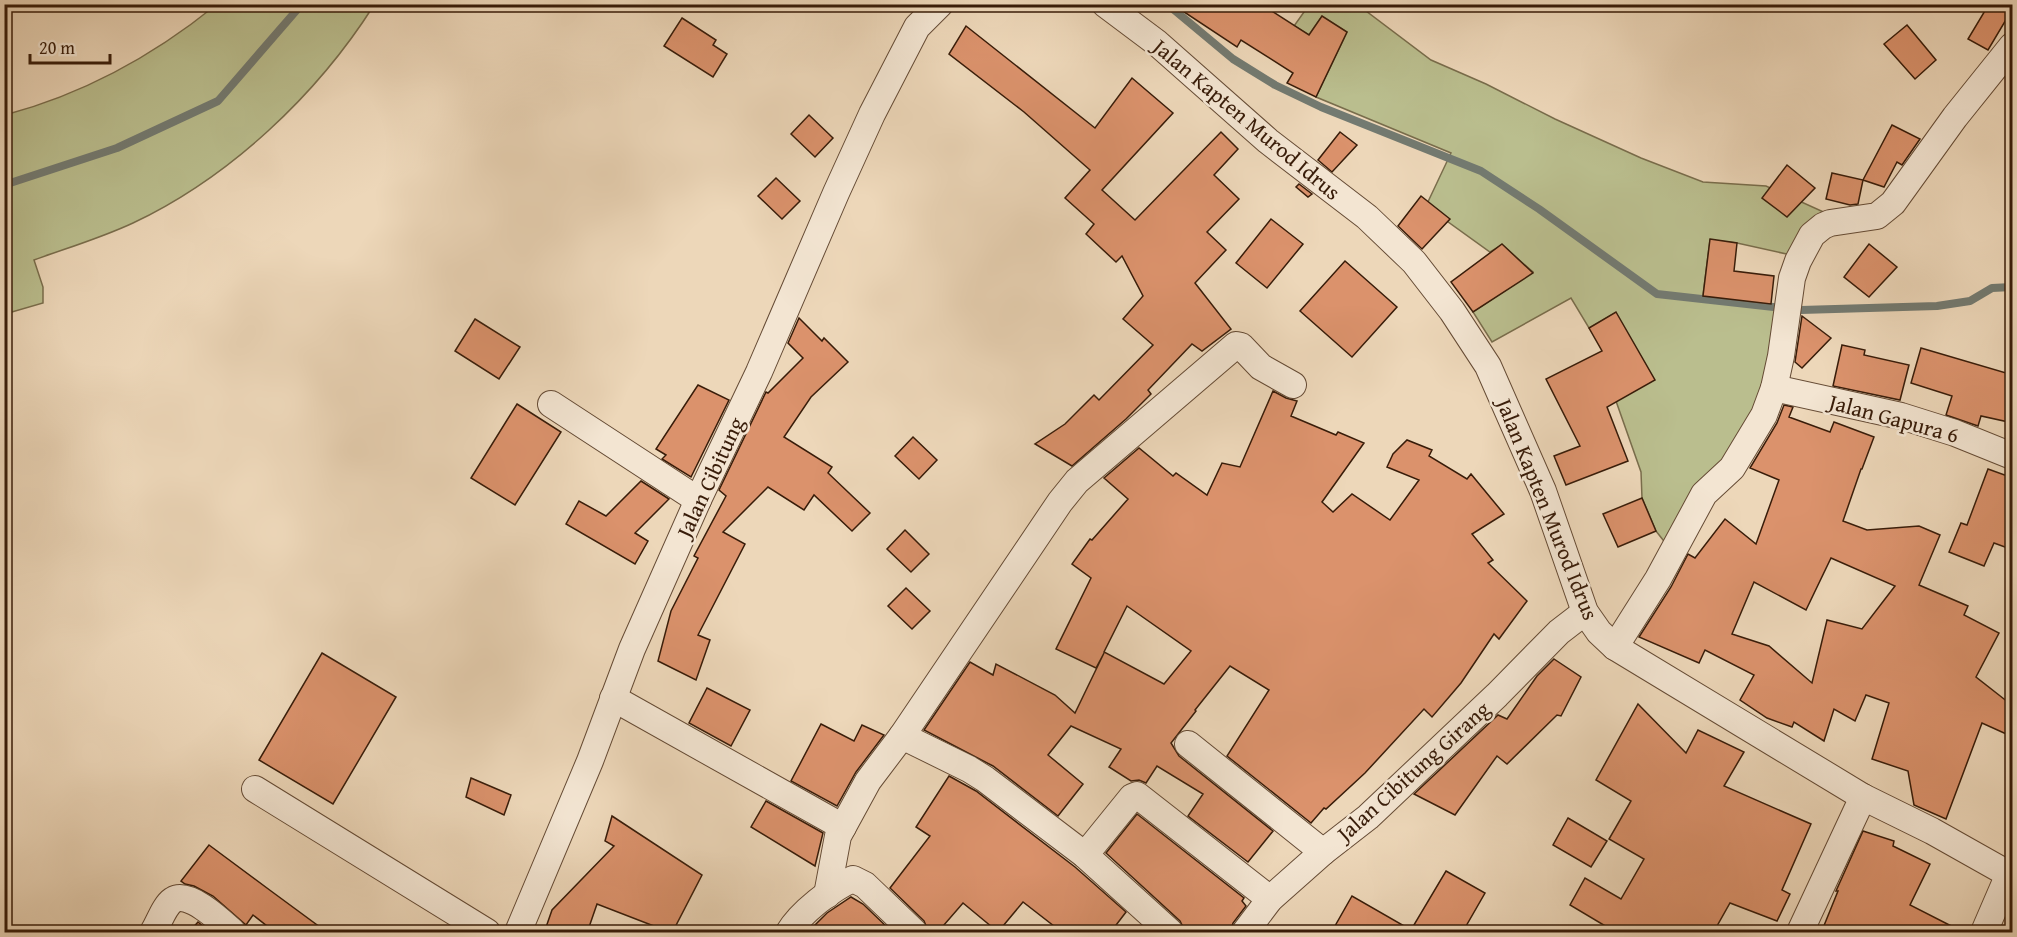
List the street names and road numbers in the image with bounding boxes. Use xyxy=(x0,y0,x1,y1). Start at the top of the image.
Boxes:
street label: Jalan Kapten Murod Idrus xyxy=(1144,29,1348,207)
street label: Jalan Gapura 6 xyxy=(1823,385,1962,451)
street label: Jalan Kapten Murod Idrus xyxy=(1488,391,1607,625)
street label: Jalan Cibitung xyxy=(667,411,752,545)
street label: Jalan Cibitung Girang xyxy=(1327,693,1497,851)

